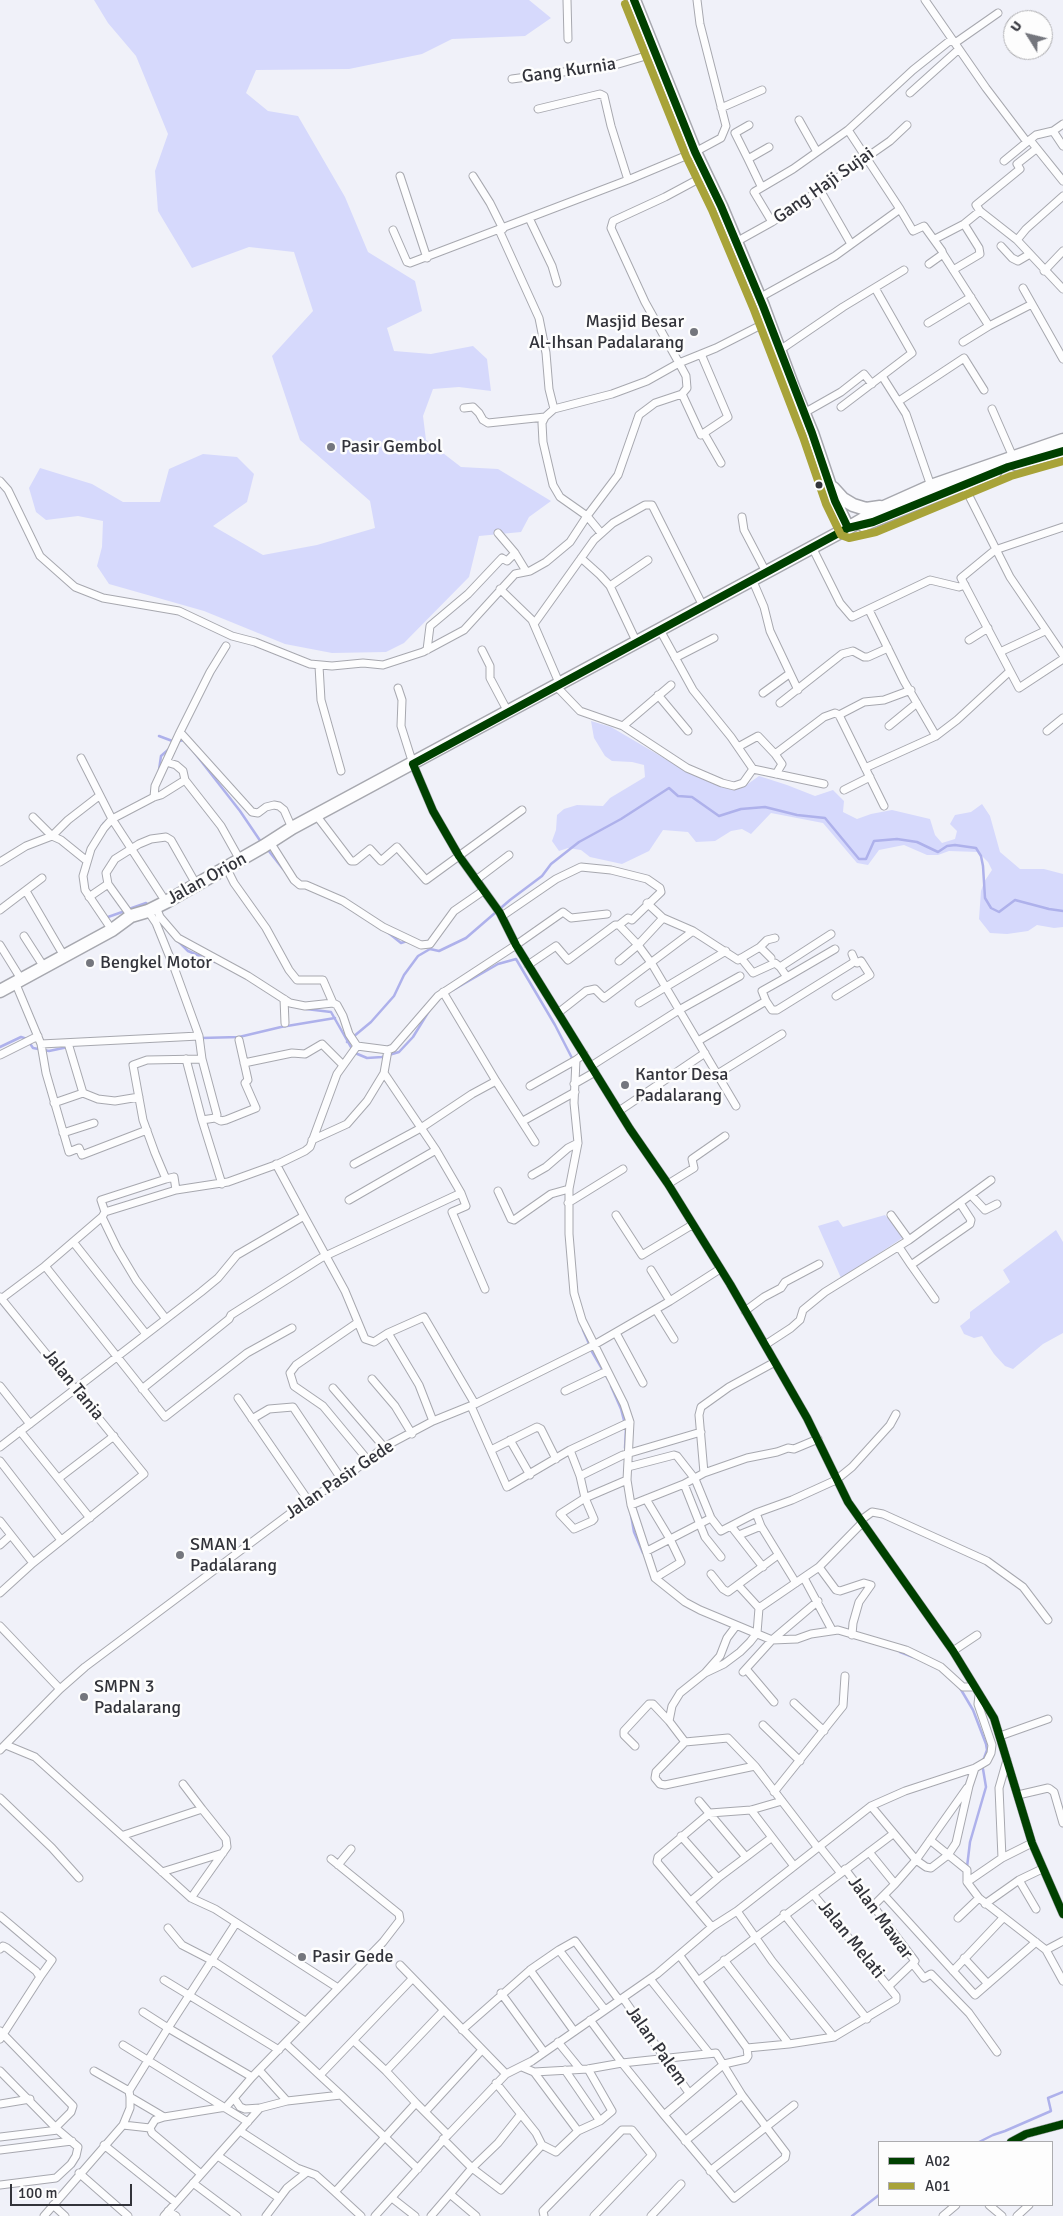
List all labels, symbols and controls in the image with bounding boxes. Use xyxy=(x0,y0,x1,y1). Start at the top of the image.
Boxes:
north arrow xyxy=(1003,10,1053,60)
text: U xyxy=(1007,18,1026,35)
street label: Gang Kurnia xyxy=(521,54,617,88)
street label: Gang Haji Sujai xyxy=(769,143,879,229)
place label: Masjid Besar Al-Ihsan Padalarang xyxy=(529,311,684,354)
marker: Masjid Besar Al-Ihsan Padalarang xyxy=(688,326,700,338)
place label: Pasir Gembol xyxy=(341,436,442,458)
marker: Pasir Gembol xyxy=(325,441,337,453)
unlabelled marker xyxy=(814,480,824,490)
street label: Jalan Orion xyxy=(163,848,251,910)
place label: Bengkel Motor xyxy=(100,952,212,974)
marker: Bengkel Motor xyxy=(84,957,96,969)
place label: Kantor Desa Padalarang xyxy=(635,1064,728,1106)
marker: Kantor Desa Padalarang xyxy=(619,1079,631,1091)
street label: Jalan Tania xyxy=(38,1345,108,1425)
street label: Jalan Pasir Gede xyxy=(282,1436,398,1524)
place label: SMAN 1 Padalarang xyxy=(190,1534,277,1576)
marker: SMAN 1 Padalarang xyxy=(174,1549,186,1561)
place label: SMPN 3 Padalarang xyxy=(94,1676,181,1718)
marker: SMPN 3 Padalarang xyxy=(78,1691,90,1703)
street label: Jalan Mawar xyxy=(843,1872,917,1964)
street label: Jalan Melati xyxy=(813,1897,889,1983)
place label: Pasir Gede xyxy=(312,1946,393,1968)
marker: Pasir Gede xyxy=(296,1951,308,1963)
street label: Jalan Palem xyxy=(621,2002,691,2090)
legend xyxy=(878,2141,1053,2206)
text: A02 xyxy=(925,2152,950,2170)
scale bar xyxy=(12,2174,135,2206)
text: A01 xyxy=(925,2177,950,2195)
text: 100 m xyxy=(18,2184,58,2202)

